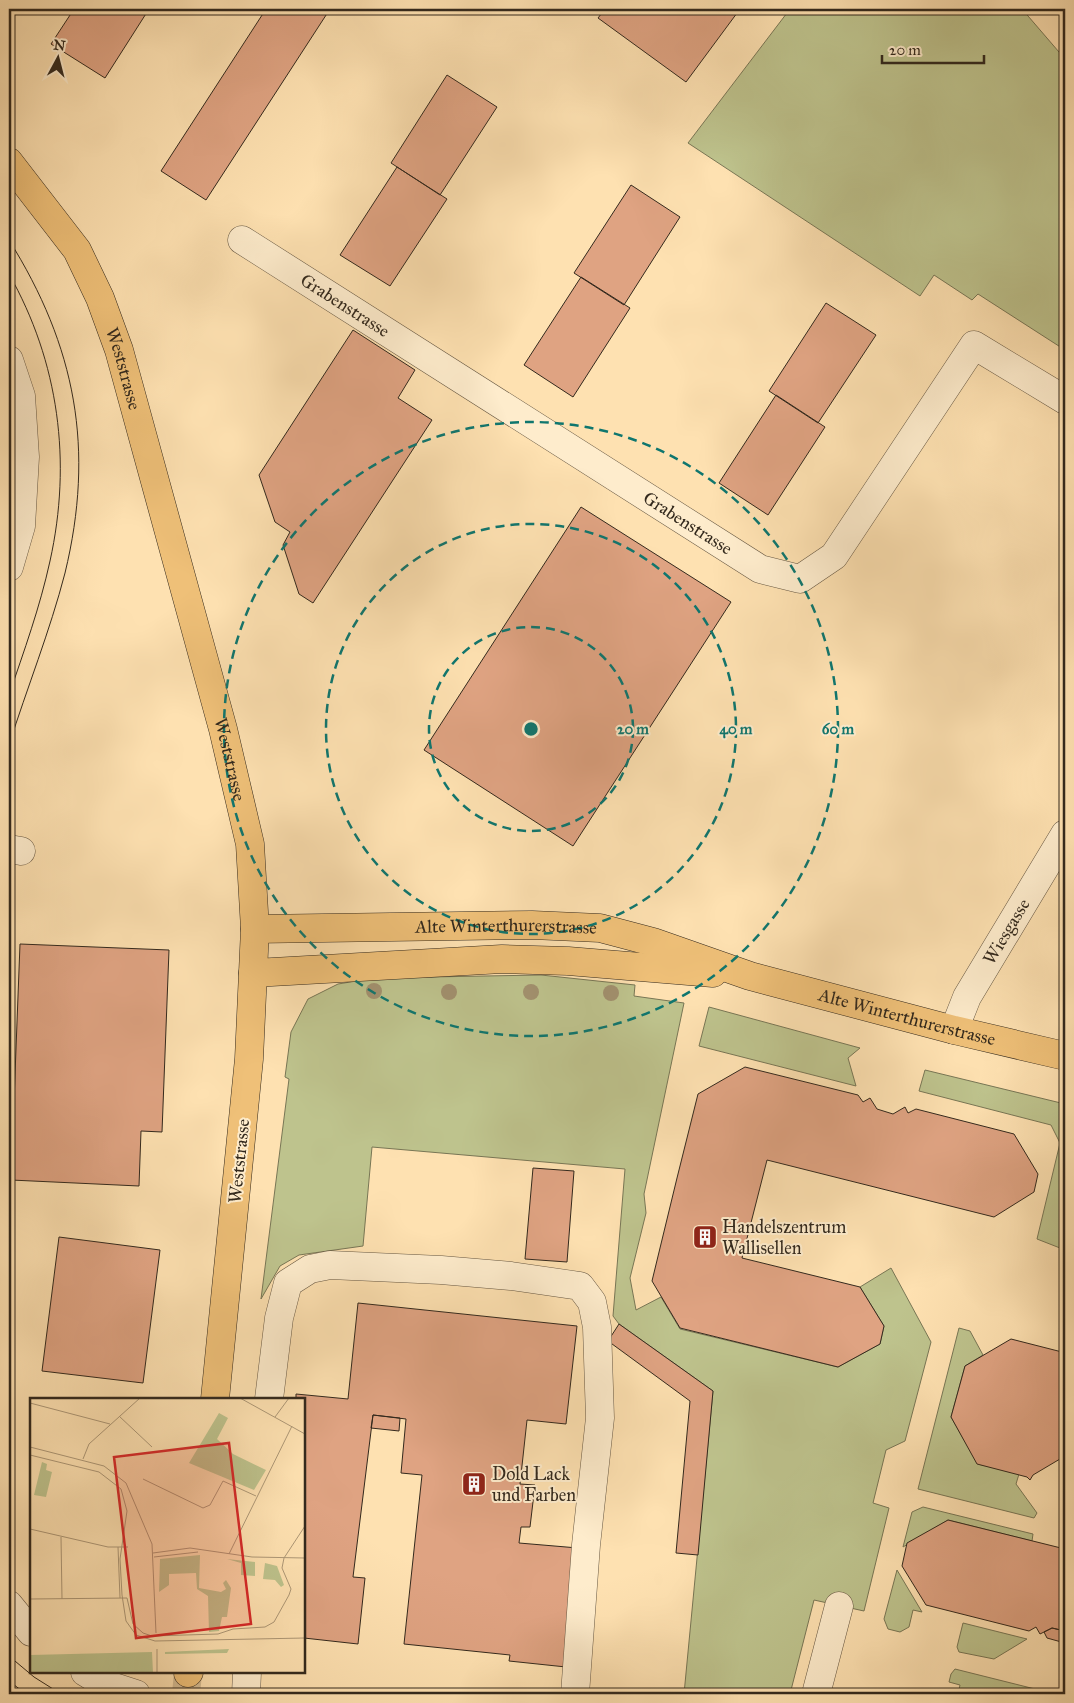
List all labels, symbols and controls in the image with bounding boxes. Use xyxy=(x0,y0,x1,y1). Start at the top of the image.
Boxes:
north arrow xyxy=(32,32,82,82)
scale bar xyxy=(882,32,984,64)
text: N xyxy=(53,36,67,55)
text: 20 m xyxy=(889,41,921,59)
street label: Grabenstrasse xyxy=(296,269,394,342)
street label: Weststrasse xyxy=(101,324,146,412)
street label: Grabenstrasse xyxy=(639,487,736,560)
street label: Weststrasse xyxy=(209,715,251,803)
centre of rings xyxy=(522,720,540,738)
text: 20 m xyxy=(617,720,649,738)
text: 40 m xyxy=(720,720,753,739)
text: 60 m xyxy=(822,720,855,738)
street label: Wiesgasse xyxy=(978,895,1035,968)
street label: Alte Winterthurerstrasse xyxy=(414,914,597,939)
street label: Alte Winterthurerstrasse xyxy=(815,983,998,1050)
street label: Weststrasse xyxy=(224,1118,254,1204)
place label: Handelszentrum Wallisellen xyxy=(722,1216,846,1259)
building icon: Handelszentrum Wallisellen xyxy=(692,1224,718,1250)
inset map xyxy=(30,1398,305,1673)
place label: Dold Lack und Farben xyxy=(492,1463,576,1506)
building icon: Dold Lack und Farben xyxy=(461,1471,487,1497)

